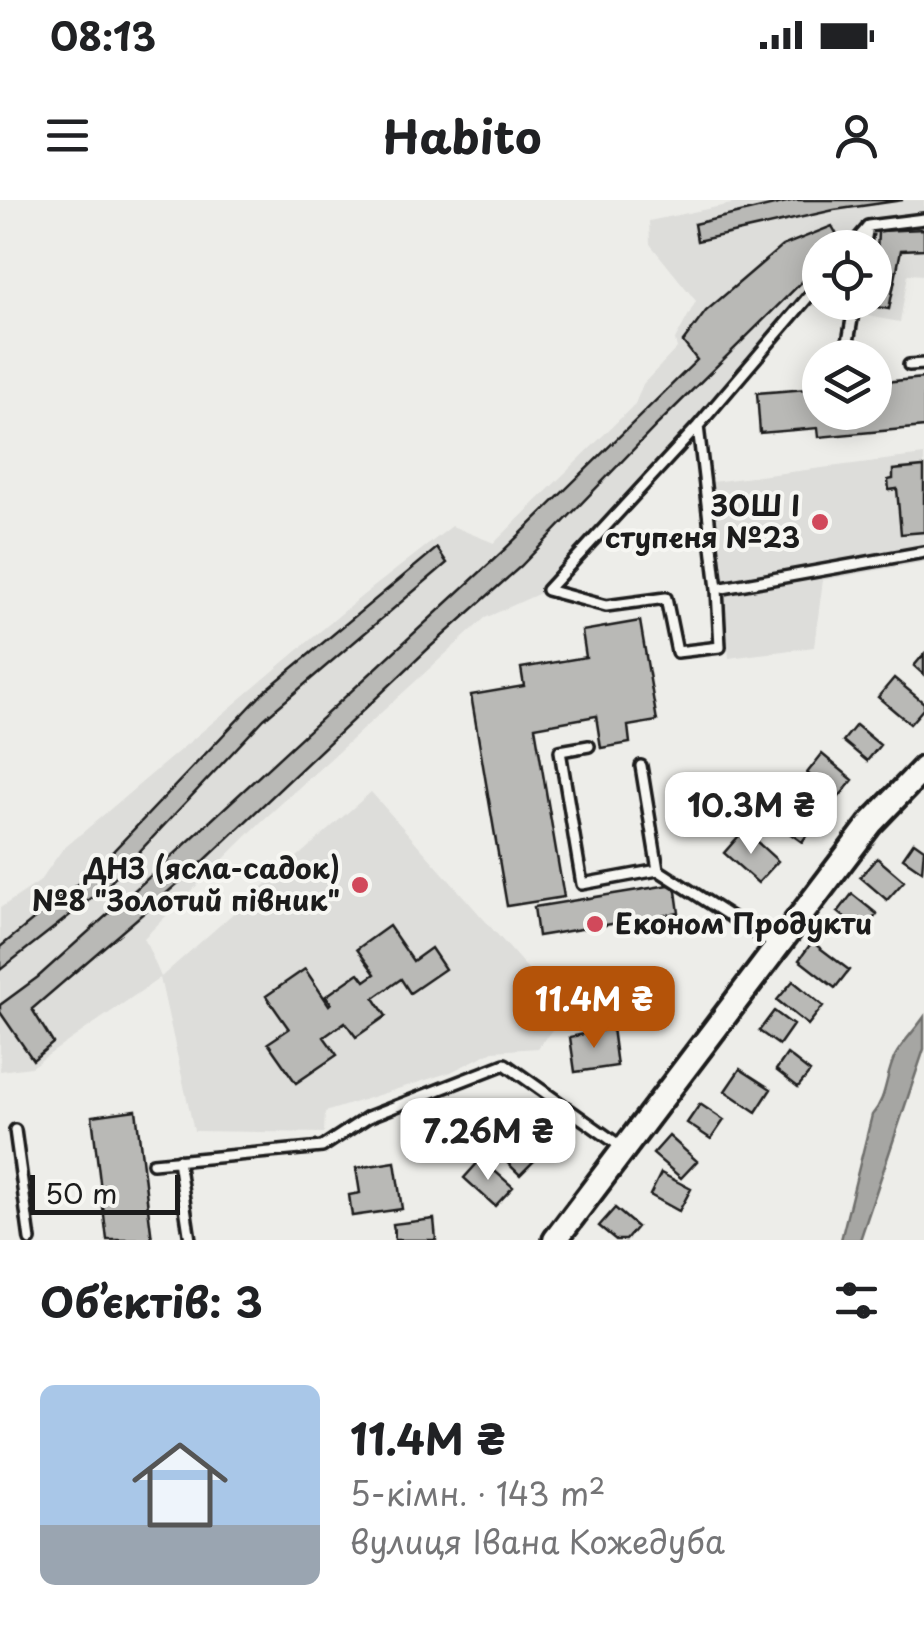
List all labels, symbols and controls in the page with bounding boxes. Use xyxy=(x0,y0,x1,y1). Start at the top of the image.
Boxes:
text: 08:13 xyxy=(50,7,156,64)
text: Habito xyxy=(383,101,541,169)
icon: menu xyxy=(40,108,95,163)
icon: person xyxy=(829,108,884,163)
map controls xyxy=(802,230,892,430)
button: locate xyxy=(802,230,892,320)
button: layers xyxy=(802,340,892,430)
place label: ЗОШ І ступеня №23 xyxy=(605,483,800,558)
marker: ЗОШ І ступеня №23 xyxy=(809,511,831,533)
pin: 10.3M ₴ xyxy=(659,772,843,857)
text: 10.3M ₴ xyxy=(687,780,815,828)
place label: ДНЗ (ясла-садок) №8 "Золотий півник" xyxy=(32,846,340,921)
marker: ДНЗ (ясла-садок) №8 "Золотий півник" xyxy=(349,874,371,896)
place label: Економ Продукти xyxy=(615,901,872,944)
marker: Економ Продукти xyxy=(584,913,606,935)
pin: 11.4M ₴ xyxy=(502,966,686,1051)
text: 11.4M ₴ xyxy=(535,974,653,1022)
pin: 7.26M ₴ xyxy=(396,1098,580,1183)
text: 7.26M ₴ xyxy=(422,1106,554,1154)
scale bar xyxy=(30,1170,180,1214)
text: 50 m xyxy=(45,1171,118,1214)
text: Об’єктів: 3 xyxy=(40,1269,263,1332)
icon: filters xyxy=(829,1273,884,1328)
text: 11.4M ₴ xyxy=(350,1406,505,1469)
icon: home xyxy=(120,1425,240,1545)
text: 5-кімн. · 143 m² xyxy=(350,1469,605,1517)
text: вулиця Івана Кожедуба xyxy=(350,1517,725,1565)

